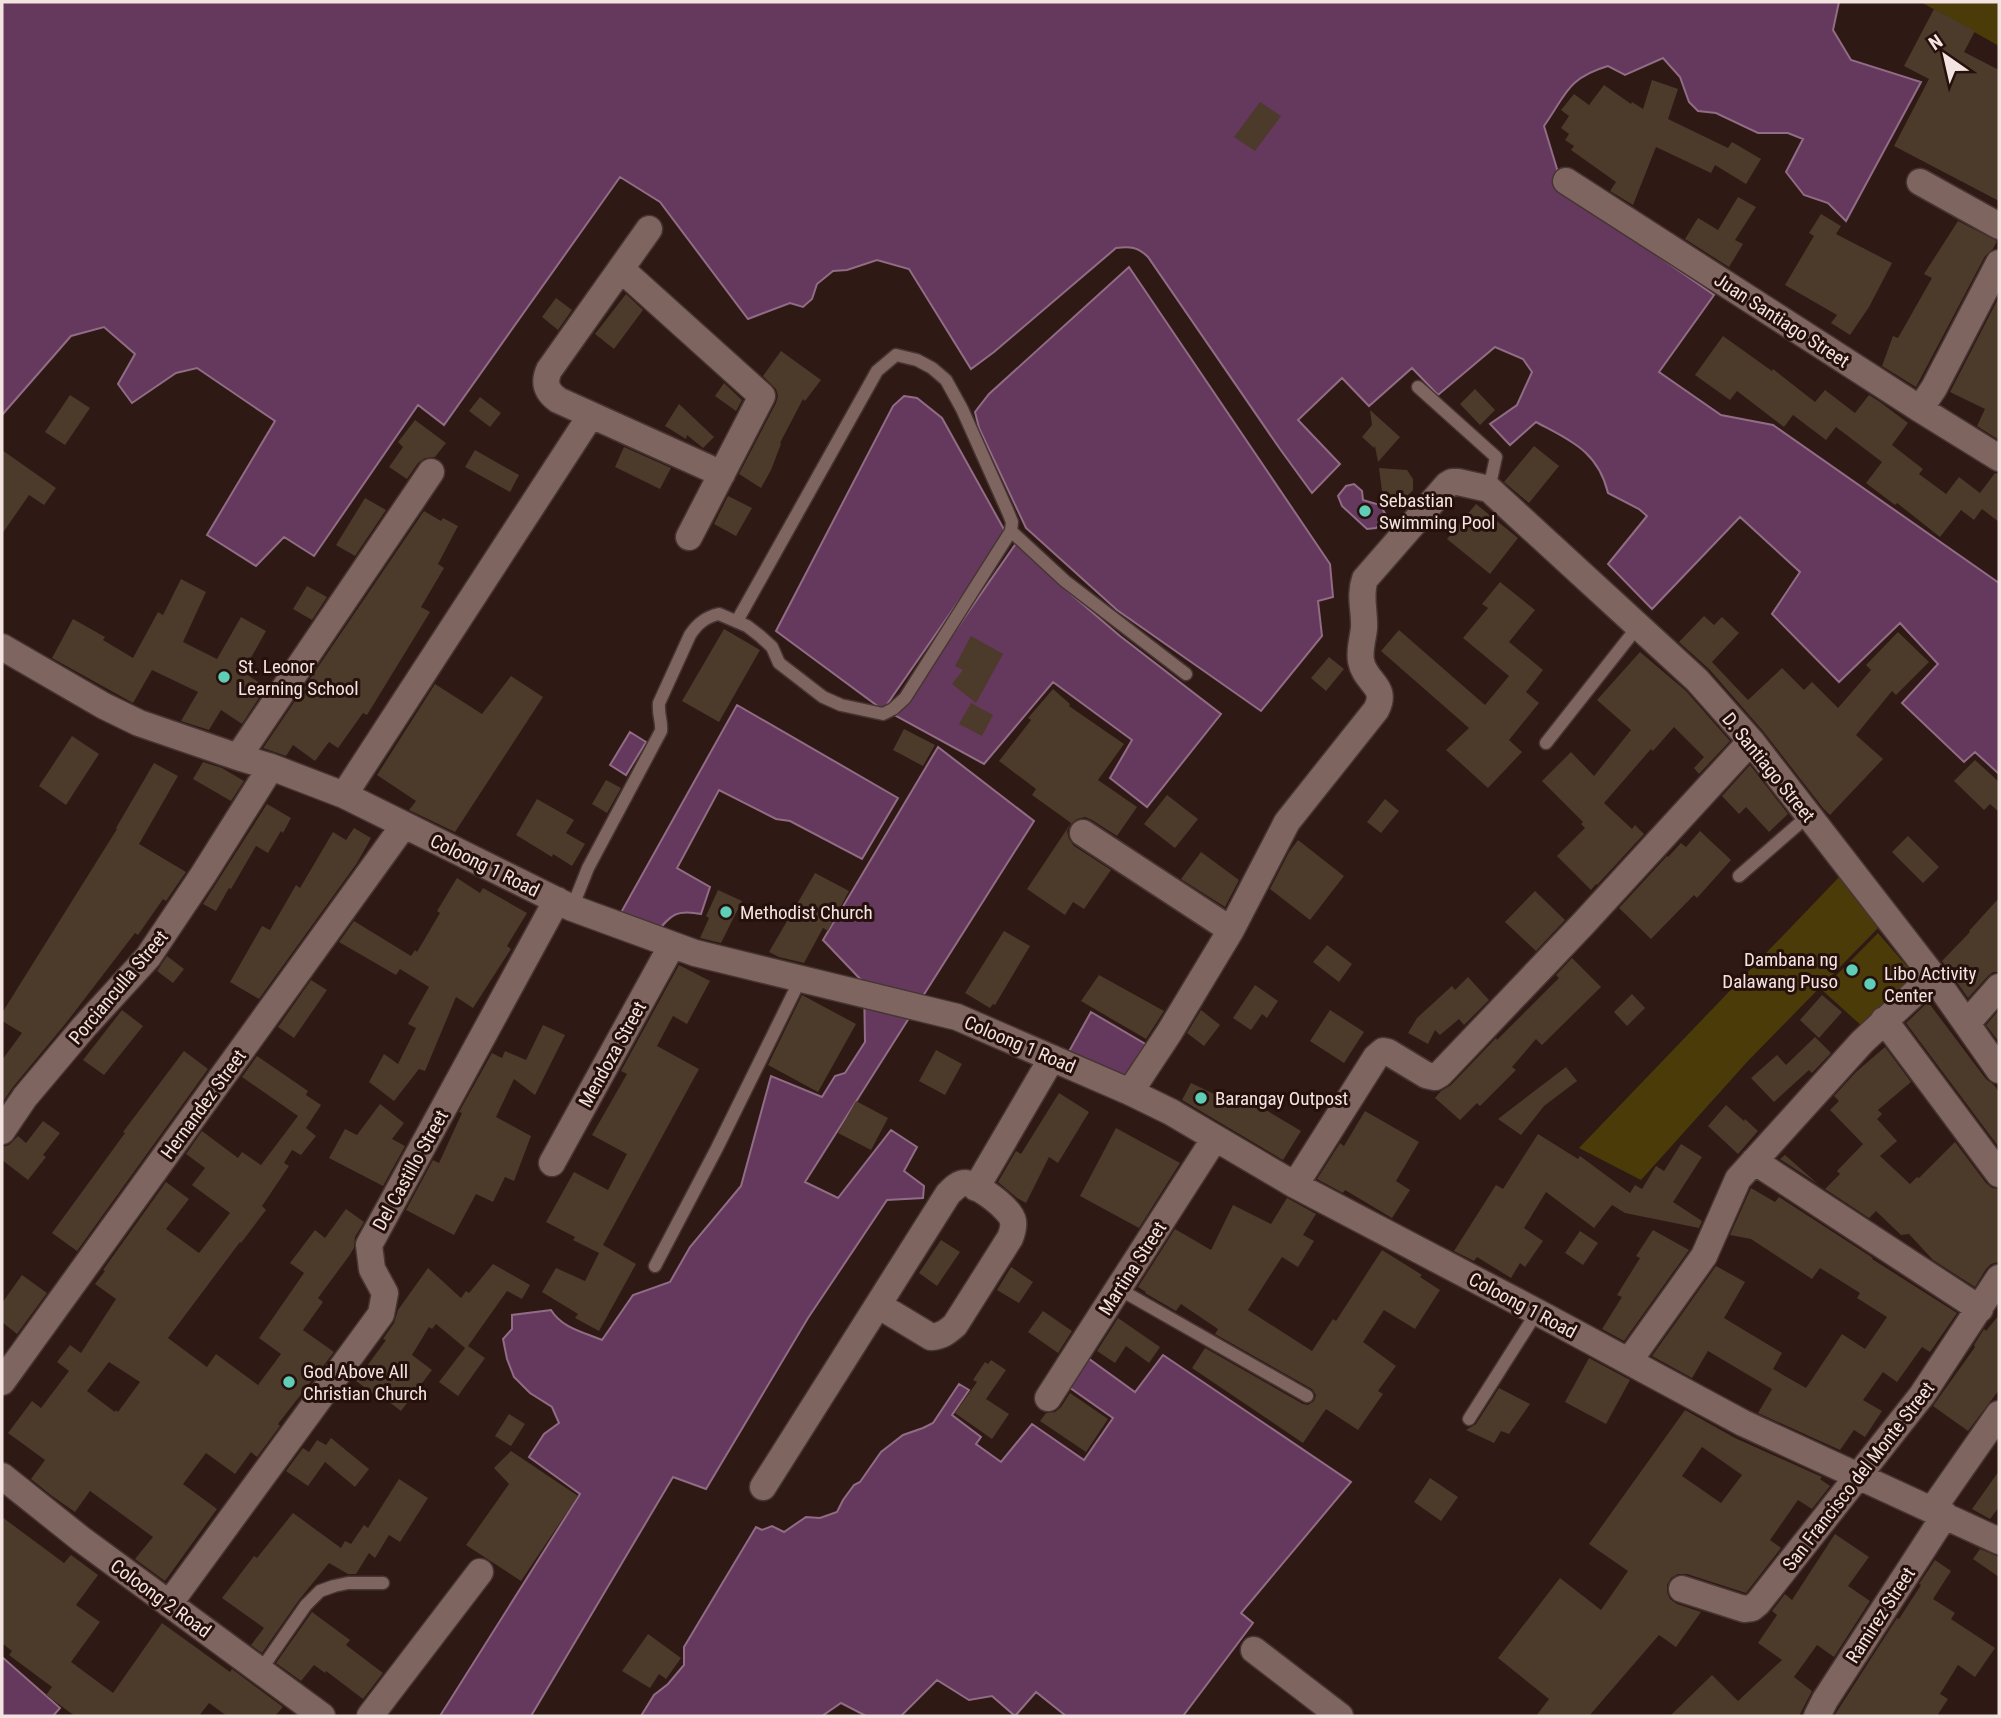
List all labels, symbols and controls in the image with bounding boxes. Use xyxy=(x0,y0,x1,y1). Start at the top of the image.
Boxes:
north arrow xyxy=(1910,21,1980,91)
text: N xyxy=(1925,30,1947,55)
street label: Juan Santiago Street xyxy=(1710,268,1853,373)
place label: Sebastian Swimming Pool xyxy=(1379,489,1495,534)
marker: Sebastian Swimming Pool xyxy=(1357,503,1373,519)
place label: St. Leonor Learning School xyxy=(238,655,359,700)
marker: St. Leonor Learning School xyxy=(216,669,232,685)
street label: D. Santiago Street xyxy=(1717,708,1820,827)
street label: Coloong 1 Road xyxy=(426,829,543,902)
place label: Methodist Church xyxy=(740,901,873,924)
marker: Methodist Church xyxy=(718,904,734,920)
street label: Porcianculla Street xyxy=(64,926,173,1049)
place label: Dambana ng Dalawang Puso xyxy=(1722,948,1838,993)
marker: Dambana ng Dalawang Puso xyxy=(1844,962,1860,978)
place label: Libo Activity Center xyxy=(1884,962,1976,1007)
marker: Libo Activity Center xyxy=(1862,976,1878,992)
street label: Mendoza Street xyxy=(574,997,651,1111)
street label: Coloong 1 Road xyxy=(961,1011,1079,1078)
street label: Hernandez Street xyxy=(156,1045,251,1163)
place label: Barangay Outpost xyxy=(1215,1087,1348,1110)
marker: Barangay Outpost xyxy=(1193,1090,1209,1106)
street label: Del Castillo Street xyxy=(368,1106,453,1234)
street label: Martina Street xyxy=(1094,1217,1171,1319)
street label: Coloong 1 Road xyxy=(1465,1267,1581,1343)
place label: God Above All Christian Church xyxy=(303,1360,427,1405)
marker: God Above All Christian Church xyxy=(281,1374,297,1390)
street label: San Francisco del Monte Street xyxy=(1778,1377,1939,1575)
street label: Coloong 2 Road xyxy=(106,1554,215,1643)
street label: Ramirez Street xyxy=(1841,1563,1920,1667)

